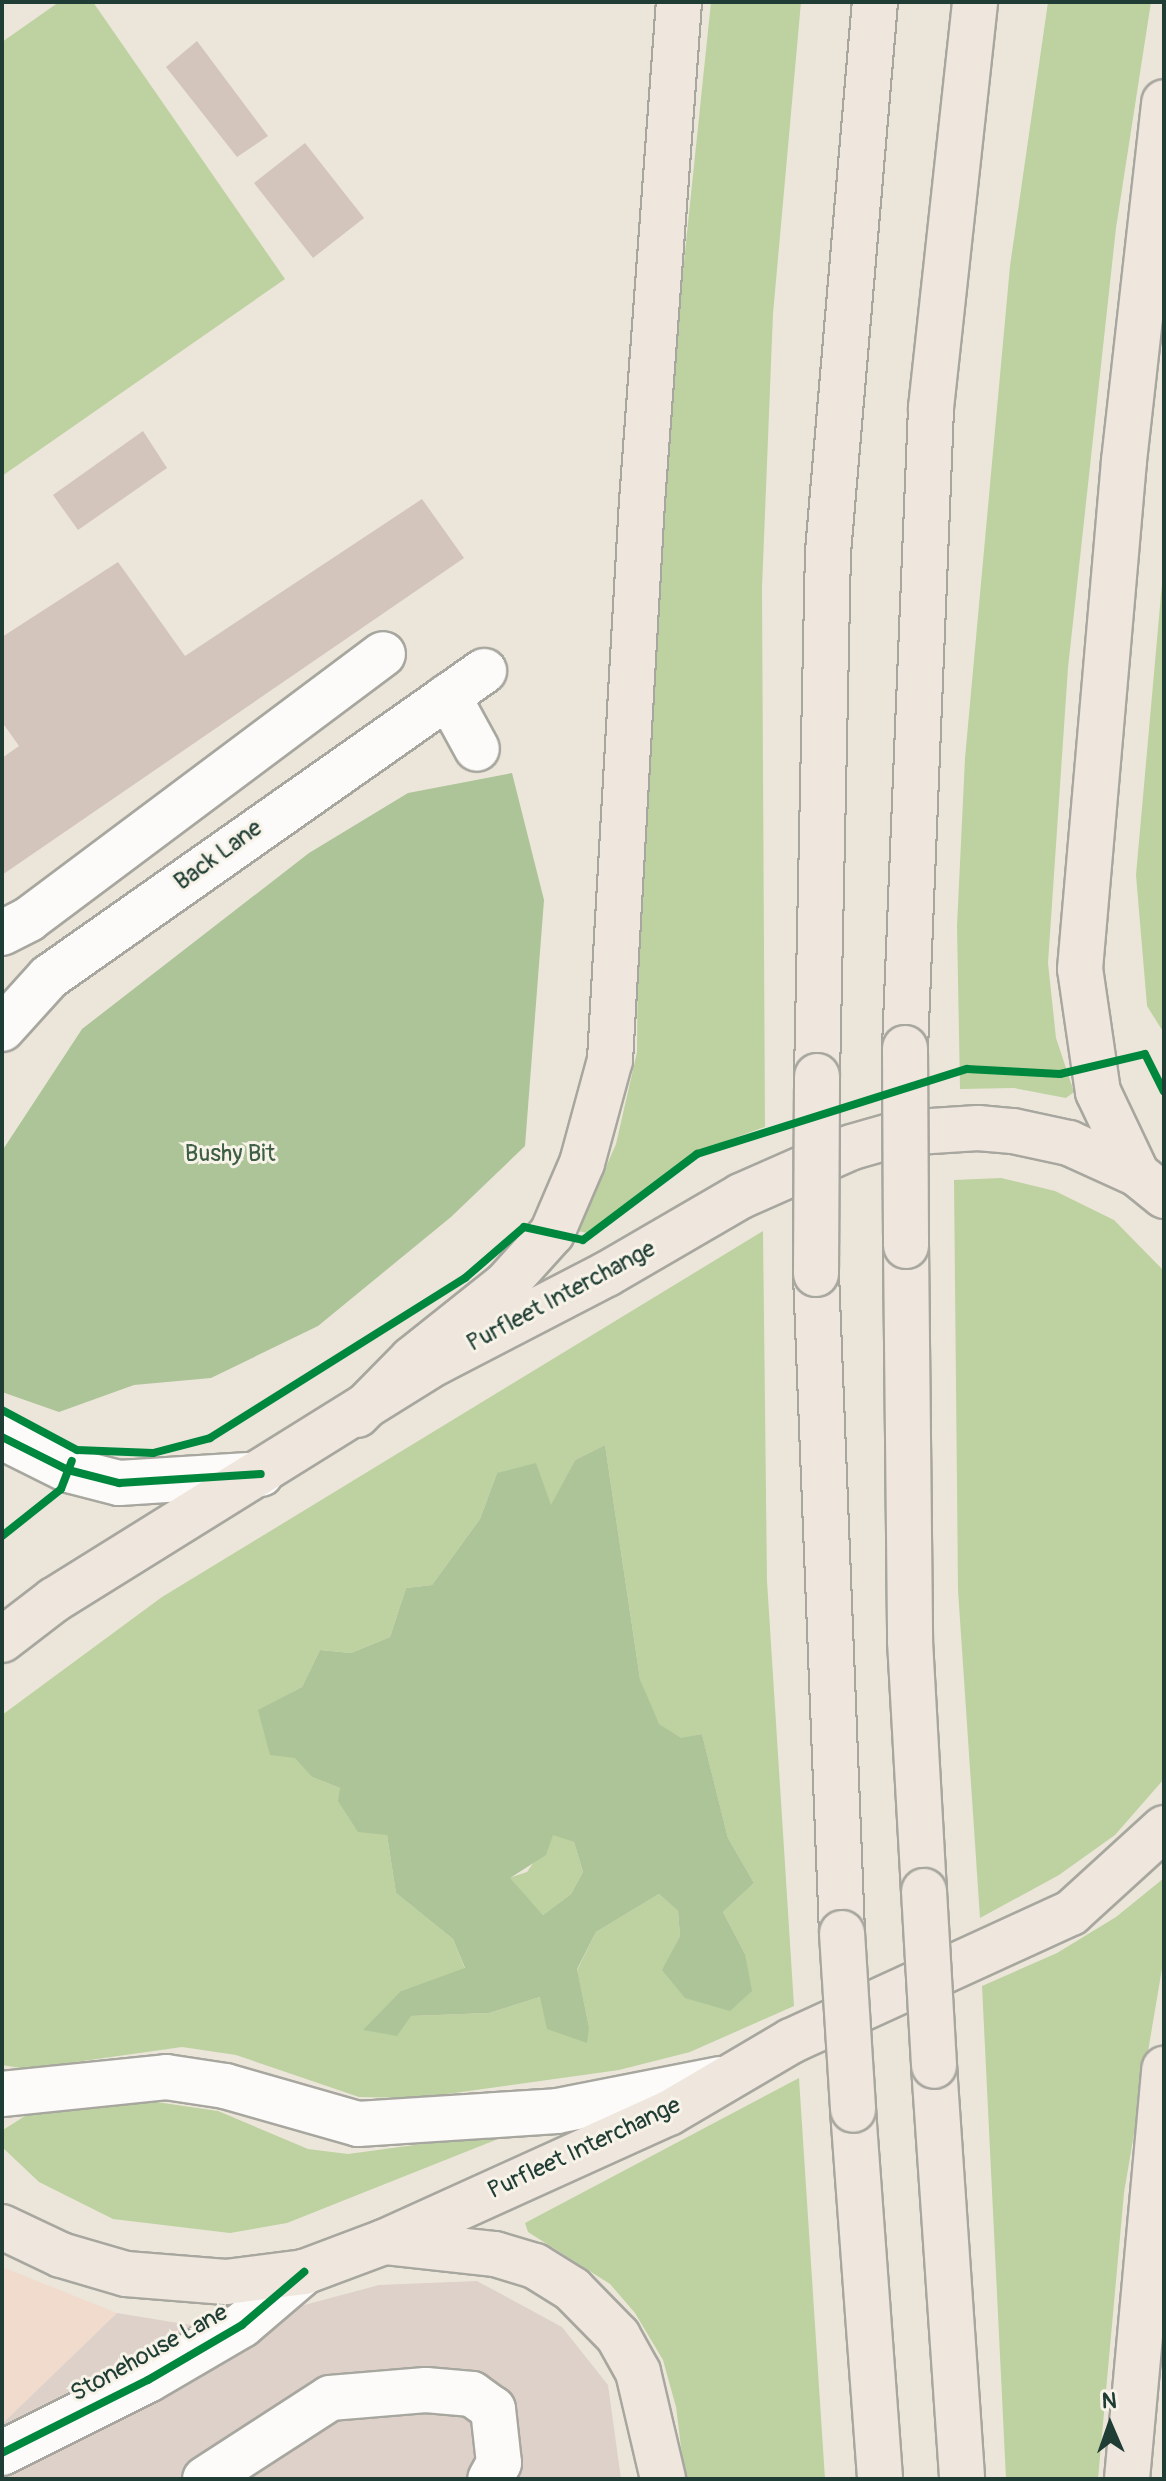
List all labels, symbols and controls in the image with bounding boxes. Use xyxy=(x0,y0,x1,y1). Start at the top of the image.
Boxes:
street label: Back Lane xyxy=(168,814,268,896)
park label: Bushy Bit xyxy=(185,1140,275,1168)
street label: Purfleet Interchange xyxy=(462,1234,660,1358)
street label: Purfleet Interchange xyxy=(483,2091,685,2205)
street label: Stonehouse Lane xyxy=(65,2298,233,2408)
north arrow xyxy=(1070,2385,1150,2465)
text: N xyxy=(1101,2387,1117,2415)

